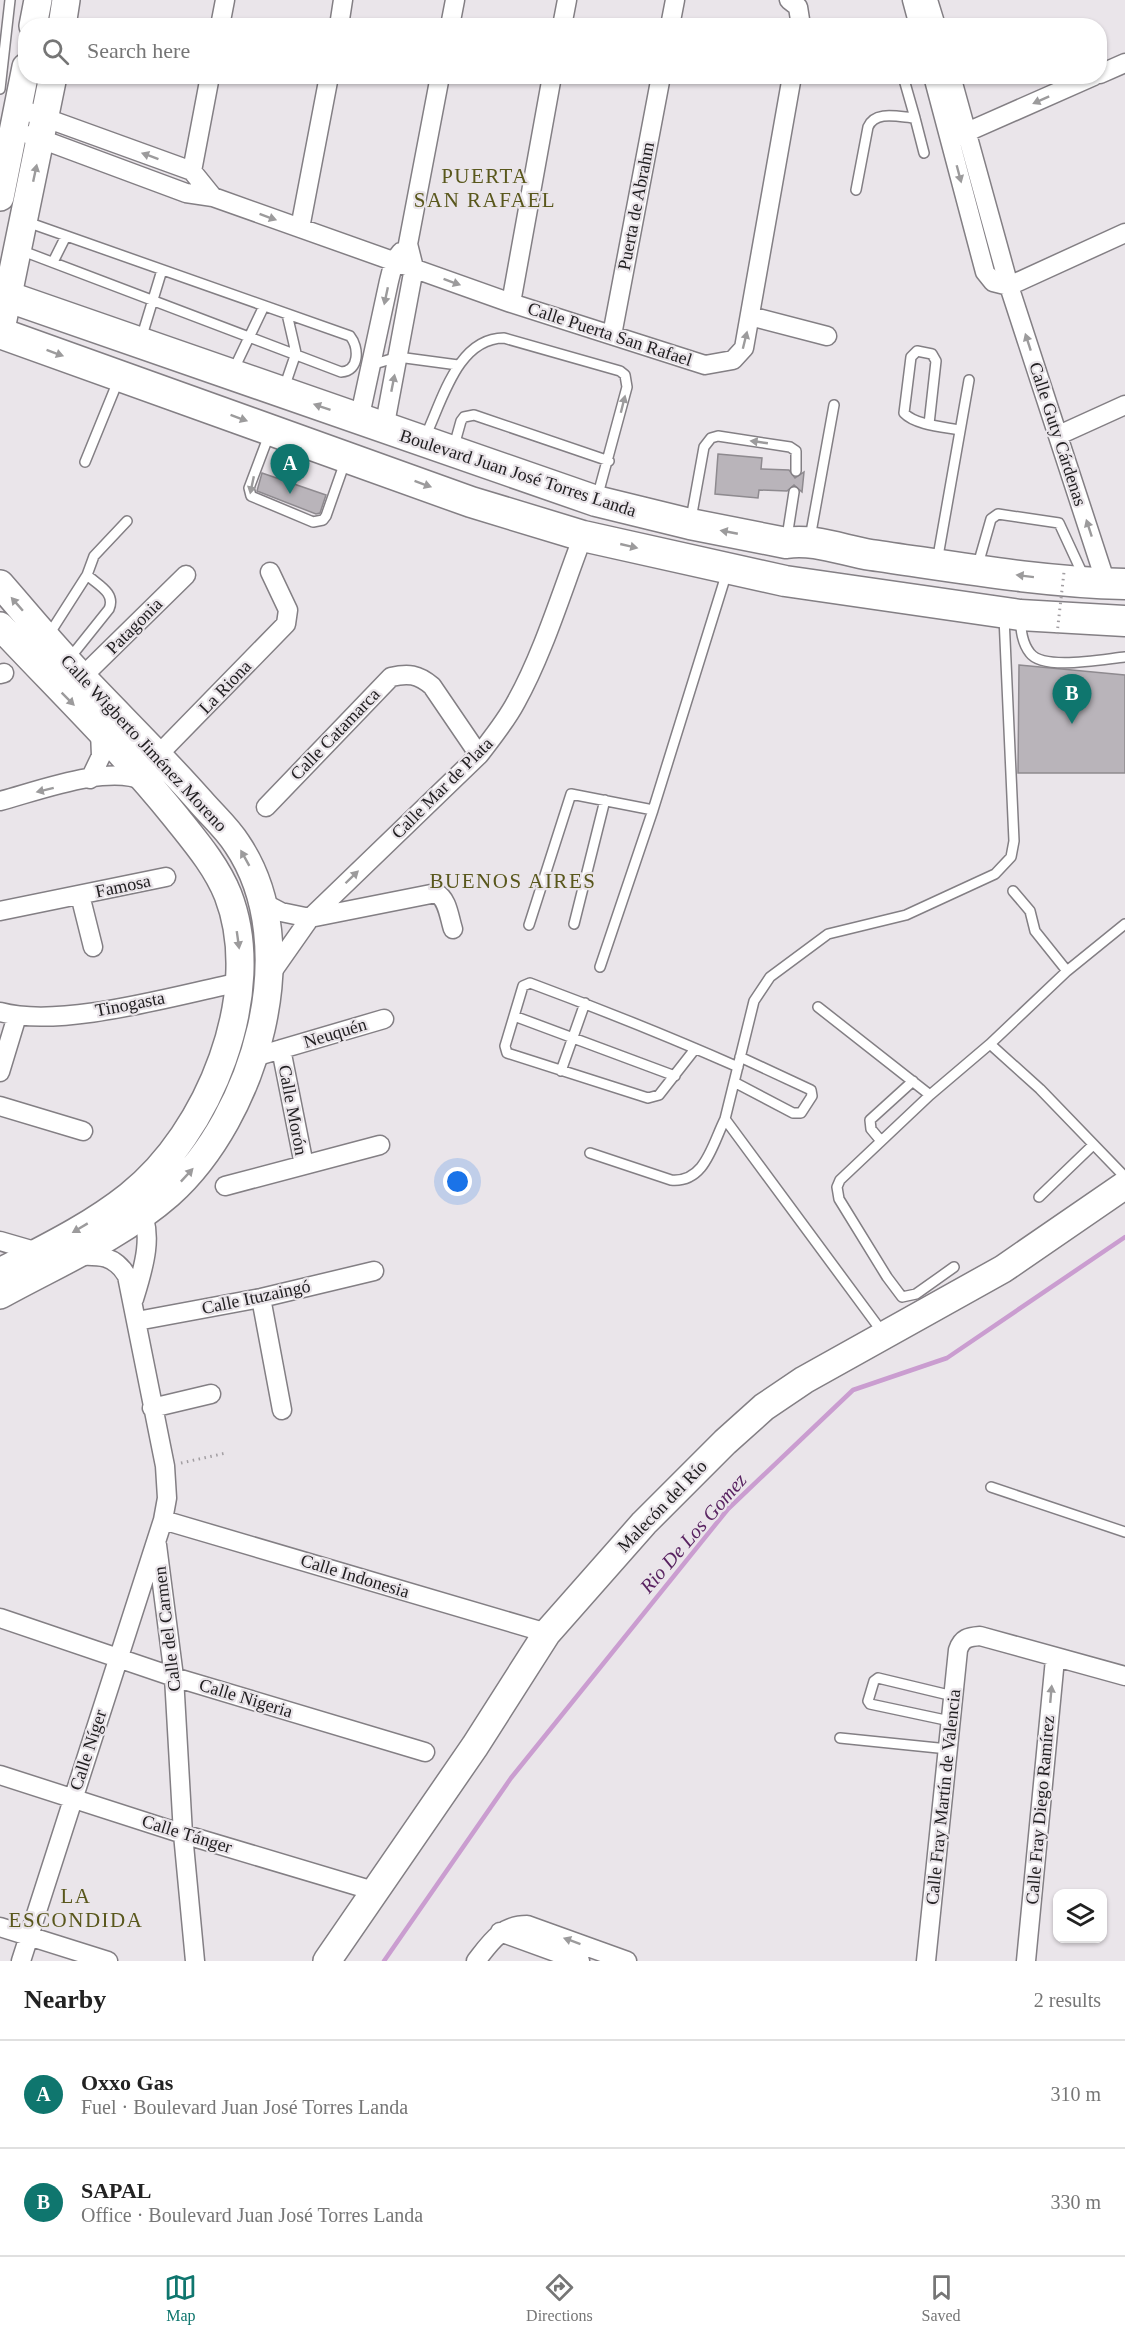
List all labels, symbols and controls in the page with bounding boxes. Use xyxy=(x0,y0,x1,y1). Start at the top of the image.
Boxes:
search box xyxy=(18,18,1107,84)
icon: search xyxy=(39,35,72,68)
text: Search here xyxy=(87,38,190,63)
one-way arrow xyxy=(1031,95,1049,105)
street label: Puerta de Abrahm xyxy=(614,140,658,272)
one-way arrow xyxy=(140,151,158,161)
one-way arrow xyxy=(30,164,40,182)
district label: PUERTA SAN RAFAEL xyxy=(414,164,556,212)
one-way arrow xyxy=(955,165,964,183)
one-way arrow xyxy=(259,212,277,222)
one-way arrow xyxy=(443,277,461,287)
one-way arrow xyxy=(381,287,390,306)
street label: Calle Puerta San Rafael xyxy=(525,298,695,370)
one-way arrow xyxy=(740,331,750,349)
one-way arrow xyxy=(1023,333,1033,351)
one-way arrow xyxy=(47,348,65,358)
street label: Calle Guty Cárdenas xyxy=(1025,360,1091,508)
one-way arrow xyxy=(389,374,398,393)
one-way arrow xyxy=(618,395,628,413)
one-way arrow xyxy=(313,401,331,411)
one-way arrow xyxy=(230,414,248,424)
street label: Boulevard Juan José Torres Landa xyxy=(397,425,639,521)
one-way arrow xyxy=(750,438,769,447)
pin: A xyxy=(270,444,310,494)
one-way arrow xyxy=(247,476,256,495)
one-way arrow xyxy=(414,480,432,490)
one-way arrow xyxy=(1083,518,1093,536)
one-way arrow xyxy=(719,527,738,536)
one-way arrow xyxy=(620,542,638,552)
one-way arrow xyxy=(1015,571,1034,581)
street label: Patagonia xyxy=(102,594,166,658)
one-way arrow xyxy=(10,596,24,611)
street label: Calle Wigberto Jiménez Moreno xyxy=(57,650,231,836)
street label: La Riona xyxy=(195,656,255,718)
pin: B xyxy=(1052,674,1092,724)
street label: Calle Catamarca xyxy=(286,684,384,784)
one-way arrow xyxy=(61,692,75,706)
street label: Calle Mar de Plata xyxy=(387,733,497,843)
one-way arrow xyxy=(36,785,54,795)
one-way arrow xyxy=(240,849,250,866)
district label: BUENOS AIRES xyxy=(430,869,596,893)
street label: Famosa xyxy=(94,870,152,902)
one-way arrow xyxy=(345,871,359,885)
one-way arrow xyxy=(233,931,242,950)
street label: Tinogasta xyxy=(94,987,166,1021)
street label: Neuquén xyxy=(301,1014,369,1052)
street label: Calle Morón xyxy=(274,1063,312,1157)
your location xyxy=(443,1167,472,1196)
one-way arrow xyxy=(179,1168,193,1182)
one-way arrow xyxy=(72,1222,88,1233)
street label: Calle Ituzaingó xyxy=(200,1276,312,1318)
street label: Malecón del Río xyxy=(613,1456,711,1556)
water label: Rio De Los Gomez xyxy=(635,1469,751,1598)
street label: Calle Indonesia xyxy=(298,1550,412,1602)
street label: Calle del Carmen xyxy=(149,1565,185,1693)
street label: Calle Nigeria xyxy=(197,1674,295,1722)
one-way arrow xyxy=(1046,1684,1056,1703)
street label: Calle Fray Martín de Valencia xyxy=(922,1688,964,1906)
street label: Calle Níger xyxy=(66,1707,110,1793)
street label: Calle Fray Diego Ramírez xyxy=(1022,1715,1058,1905)
street label: Calle Tánger xyxy=(140,1811,234,1857)
district label: LA ESCONDIDA xyxy=(9,1884,143,1932)
map controls xyxy=(1053,1889,1107,1943)
button: layers xyxy=(1053,1889,1107,1943)
one-way arrow xyxy=(563,1936,581,1946)
text: Nearby xyxy=(24,1985,106,2014)
text: 2 results xyxy=(1034,1989,1101,2011)
text: Oxxo Gas xyxy=(81,2070,173,2095)
text: A xyxy=(36,2083,51,2105)
text: 310 m xyxy=(1050,2083,1101,2105)
text: Fuel · Boulevard Juan José Torres Landa xyxy=(81,2096,408,2118)
text: SAPAL xyxy=(81,2178,152,2203)
text: B xyxy=(37,2191,50,2213)
text: 330 m xyxy=(1050,2191,1101,2213)
text: Office · Boulevard Juan José Torres Landa xyxy=(81,2204,423,2226)
tab: Map xyxy=(164,2271,197,2325)
tab: Directions xyxy=(526,2271,593,2325)
tab: Saved xyxy=(921,2271,961,2325)

